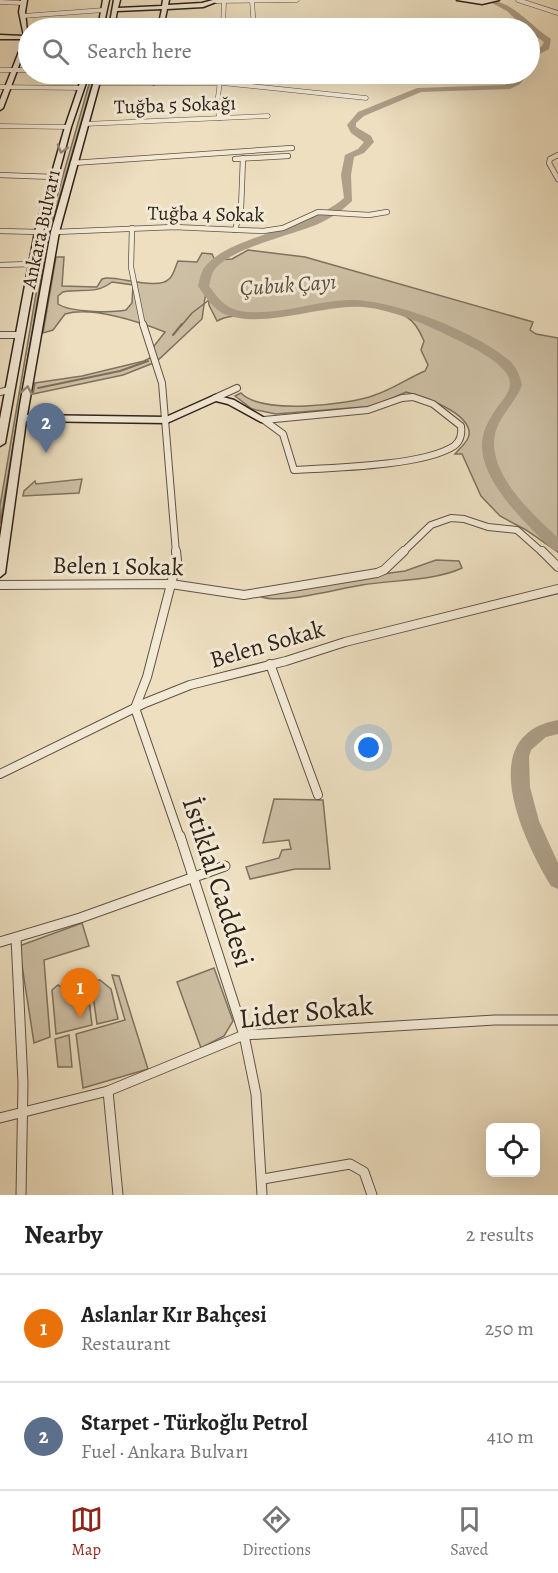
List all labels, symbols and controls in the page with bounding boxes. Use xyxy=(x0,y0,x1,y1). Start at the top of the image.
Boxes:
search box xyxy=(18,18,540,84)
icon: search xyxy=(39,35,72,68)
text: Search here xyxy=(87,36,192,66)
street label: Tuğba 5 Sokağı xyxy=(114,89,236,121)
one-way arrow xyxy=(57,143,69,154)
street label: Ankara Bulvarı xyxy=(15,167,67,292)
street label: Tuğba 4 Sokak xyxy=(147,199,265,229)
water label: Çubuk Çayı xyxy=(239,267,337,303)
one-way arrow xyxy=(20,386,33,396)
pin: 2 xyxy=(26,404,66,453)
street label: Belen 1 Sokak xyxy=(52,549,184,583)
street label: Belen Sokak xyxy=(206,612,328,676)
your location xyxy=(354,733,383,762)
street label: İstiklal Caddesi xyxy=(173,792,263,972)
pin: 1 xyxy=(60,968,100,1018)
street label: Lider Sokak xyxy=(237,986,375,1038)
map controls xyxy=(486,1123,540,1177)
button: locate xyxy=(486,1123,540,1177)
text: Nearby xyxy=(24,1217,103,1252)
text: 2 results xyxy=(466,1221,534,1248)
text: Aslanlar Kır Bahçesi xyxy=(81,1300,267,1330)
text: 1 xyxy=(40,1315,47,1342)
text: 250 m xyxy=(485,1315,534,1342)
text: Restaurant xyxy=(81,1330,171,1357)
text: Starpet - Türkoğlu Petrol xyxy=(81,1408,307,1438)
text: 2 xyxy=(39,1423,48,1450)
text: 410 m xyxy=(487,1423,534,1450)
text: Fuel · Ankara Bulvarı xyxy=(81,1438,248,1465)
tab: Map xyxy=(70,1503,103,1561)
tab: Directions xyxy=(242,1503,311,1561)
tab: Saved xyxy=(450,1503,488,1561)

